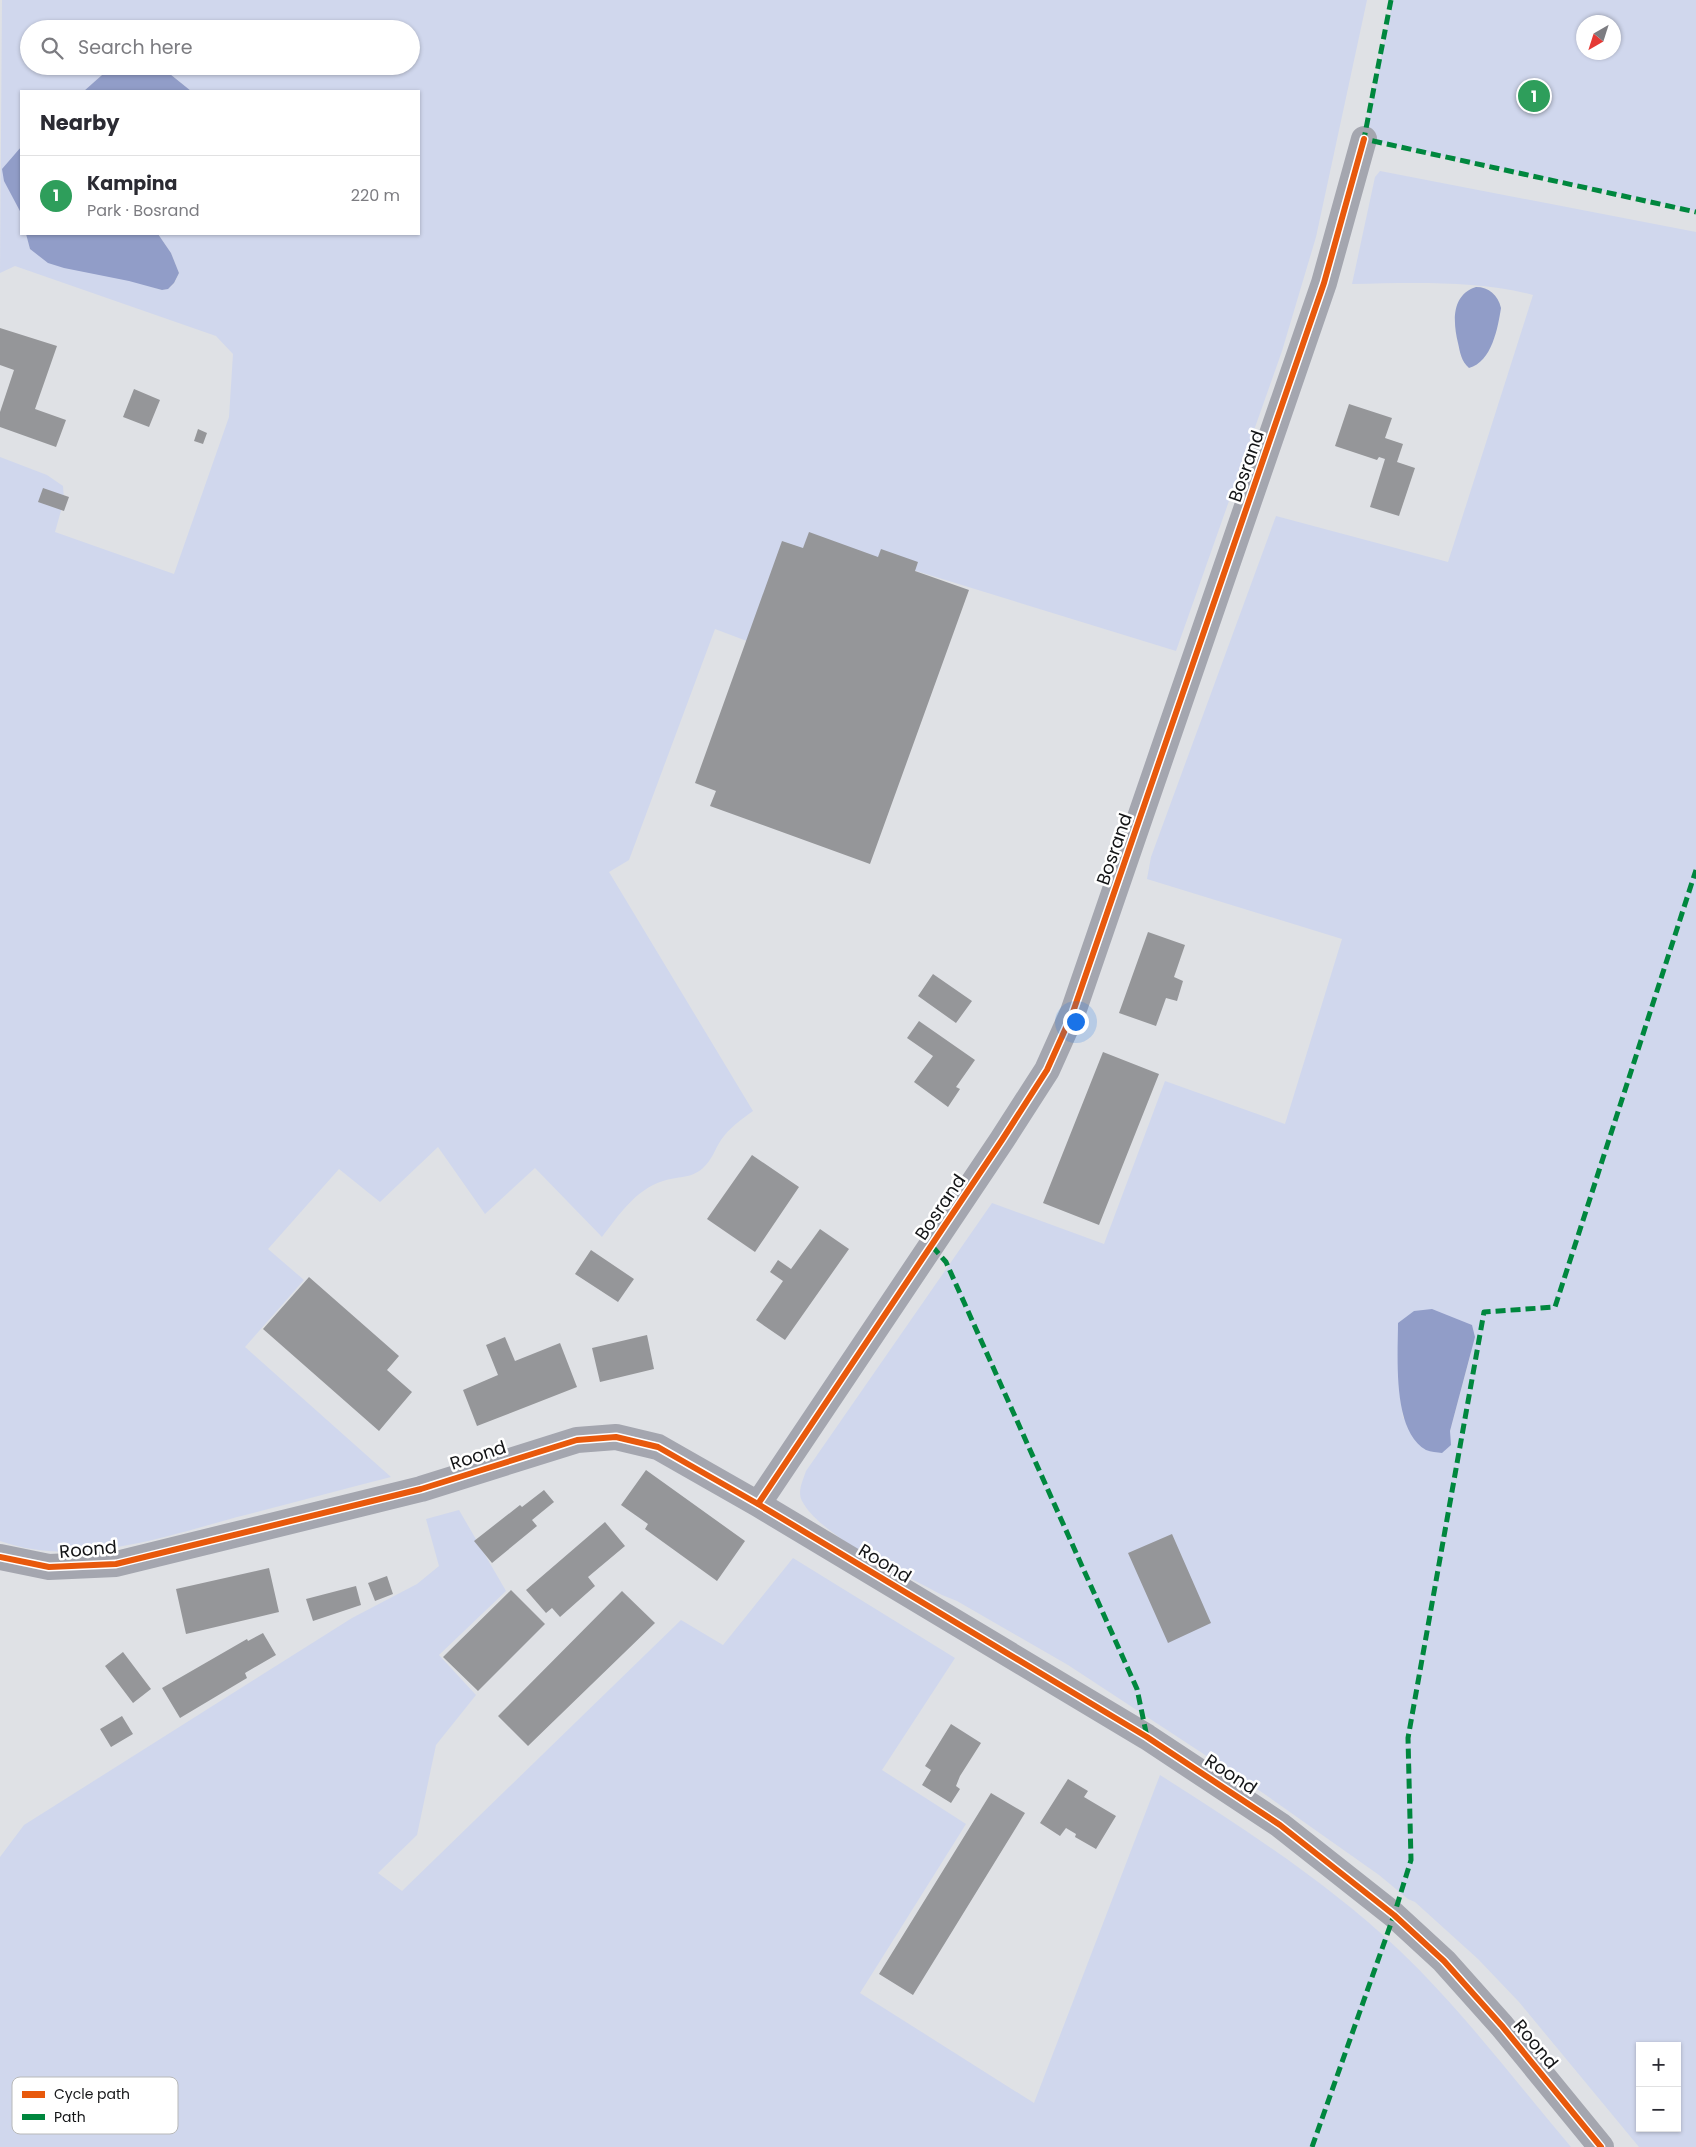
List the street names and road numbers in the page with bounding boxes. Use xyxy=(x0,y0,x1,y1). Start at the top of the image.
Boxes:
street label: Bosrand xyxy=(1222,427,1270,505)
street label: Bosrand xyxy=(1090,810,1138,888)
street label: Bosrand xyxy=(909,1169,971,1245)
street label: Roond xyxy=(447,1434,509,1476)
street label: Roond xyxy=(58,1534,118,1564)
street label: Roond xyxy=(854,1537,916,1589)
street label: Roond xyxy=(1200,1748,1262,1800)
street label: Roond xyxy=(1508,2014,1564,2074)

